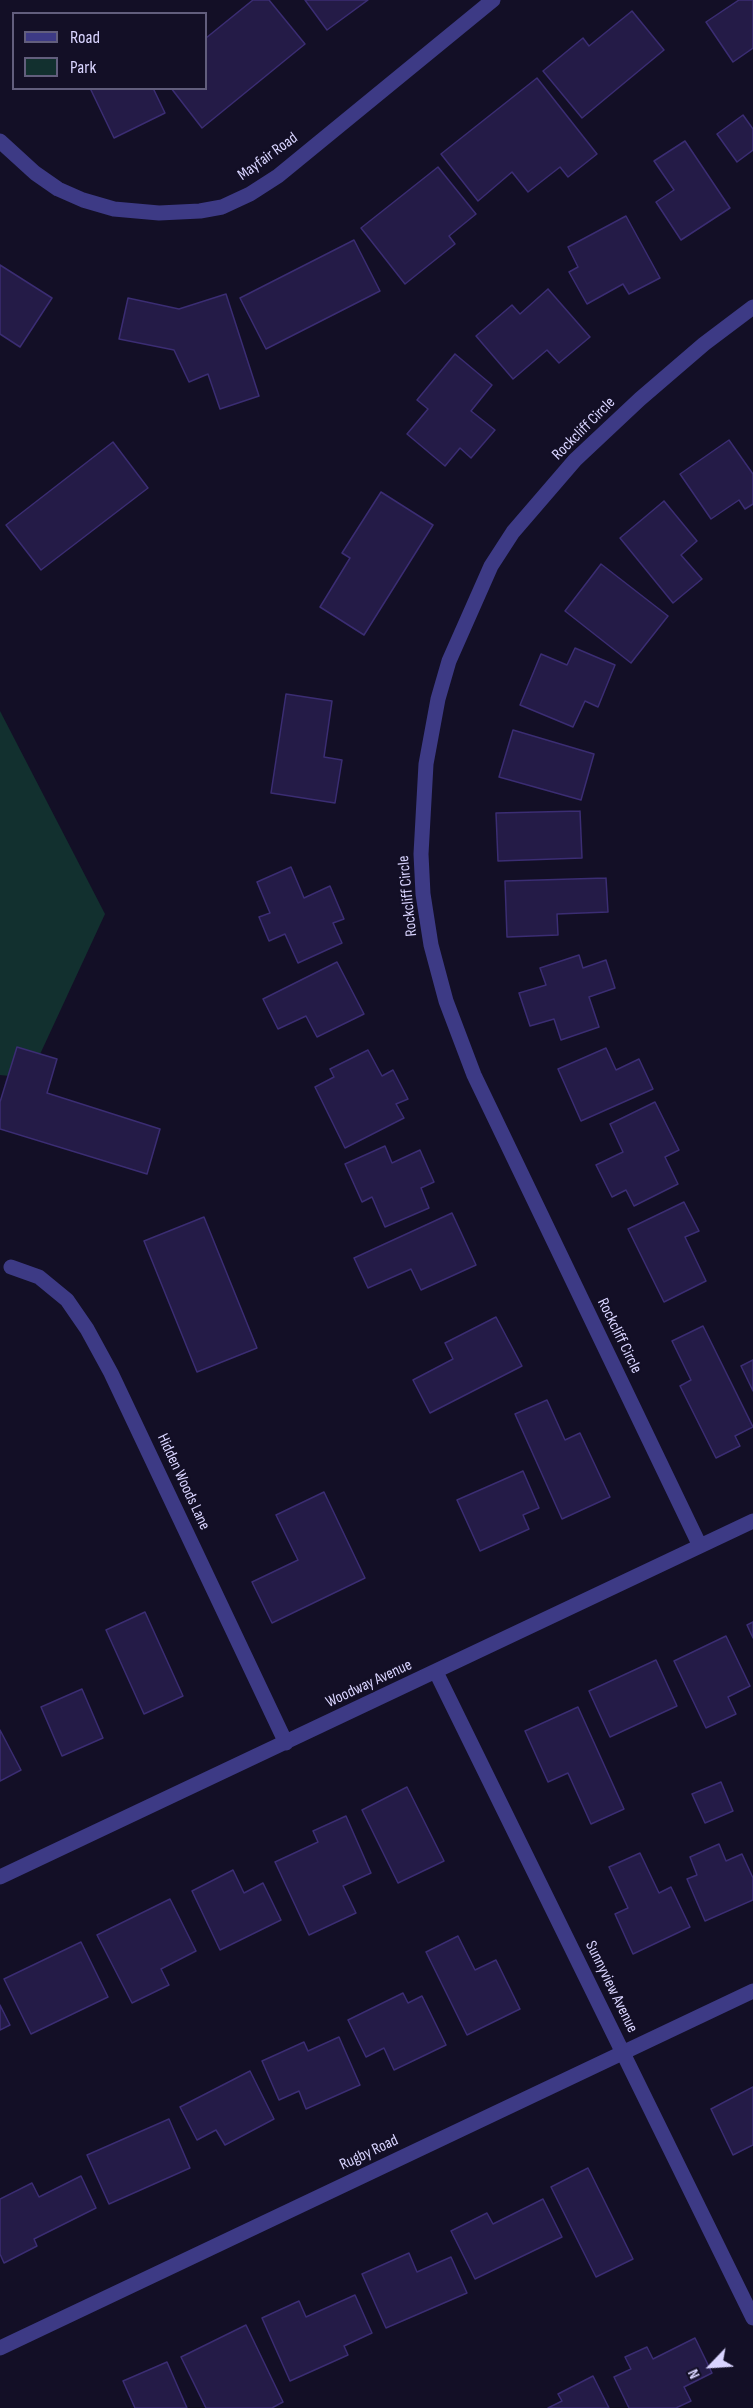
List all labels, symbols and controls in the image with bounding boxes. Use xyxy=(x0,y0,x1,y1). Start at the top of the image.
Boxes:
legend xyxy=(12,12,207,90)
text: Road xyxy=(70,27,100,48)
text: Park xyxy=(70,57,96,78)
street label: Mayfair Road xyxy=(234,129,302,185)
street label: Rockcliff Circle xyxy=(548,393,620,465)
street label: Rockcliff Circle xyxy=(394,855,422,937)
street label: Rockcliff Circle xyxy=(593,1295,645,1377)
street label: Hidden Woods Lane xyxy=(152,1431,214,1533)
street label: Woodway Avenue xyxy=(323,1656,415,1712)
street label: Sunnyview Avenue xyxy=(581,1938,641,2036)
street label: Rugby Road xyxy=(337,2131,401,2175)
north arrow xyxy=(681,2336,741,2396)
text: N xyxy=(684,2366,705,2382)

